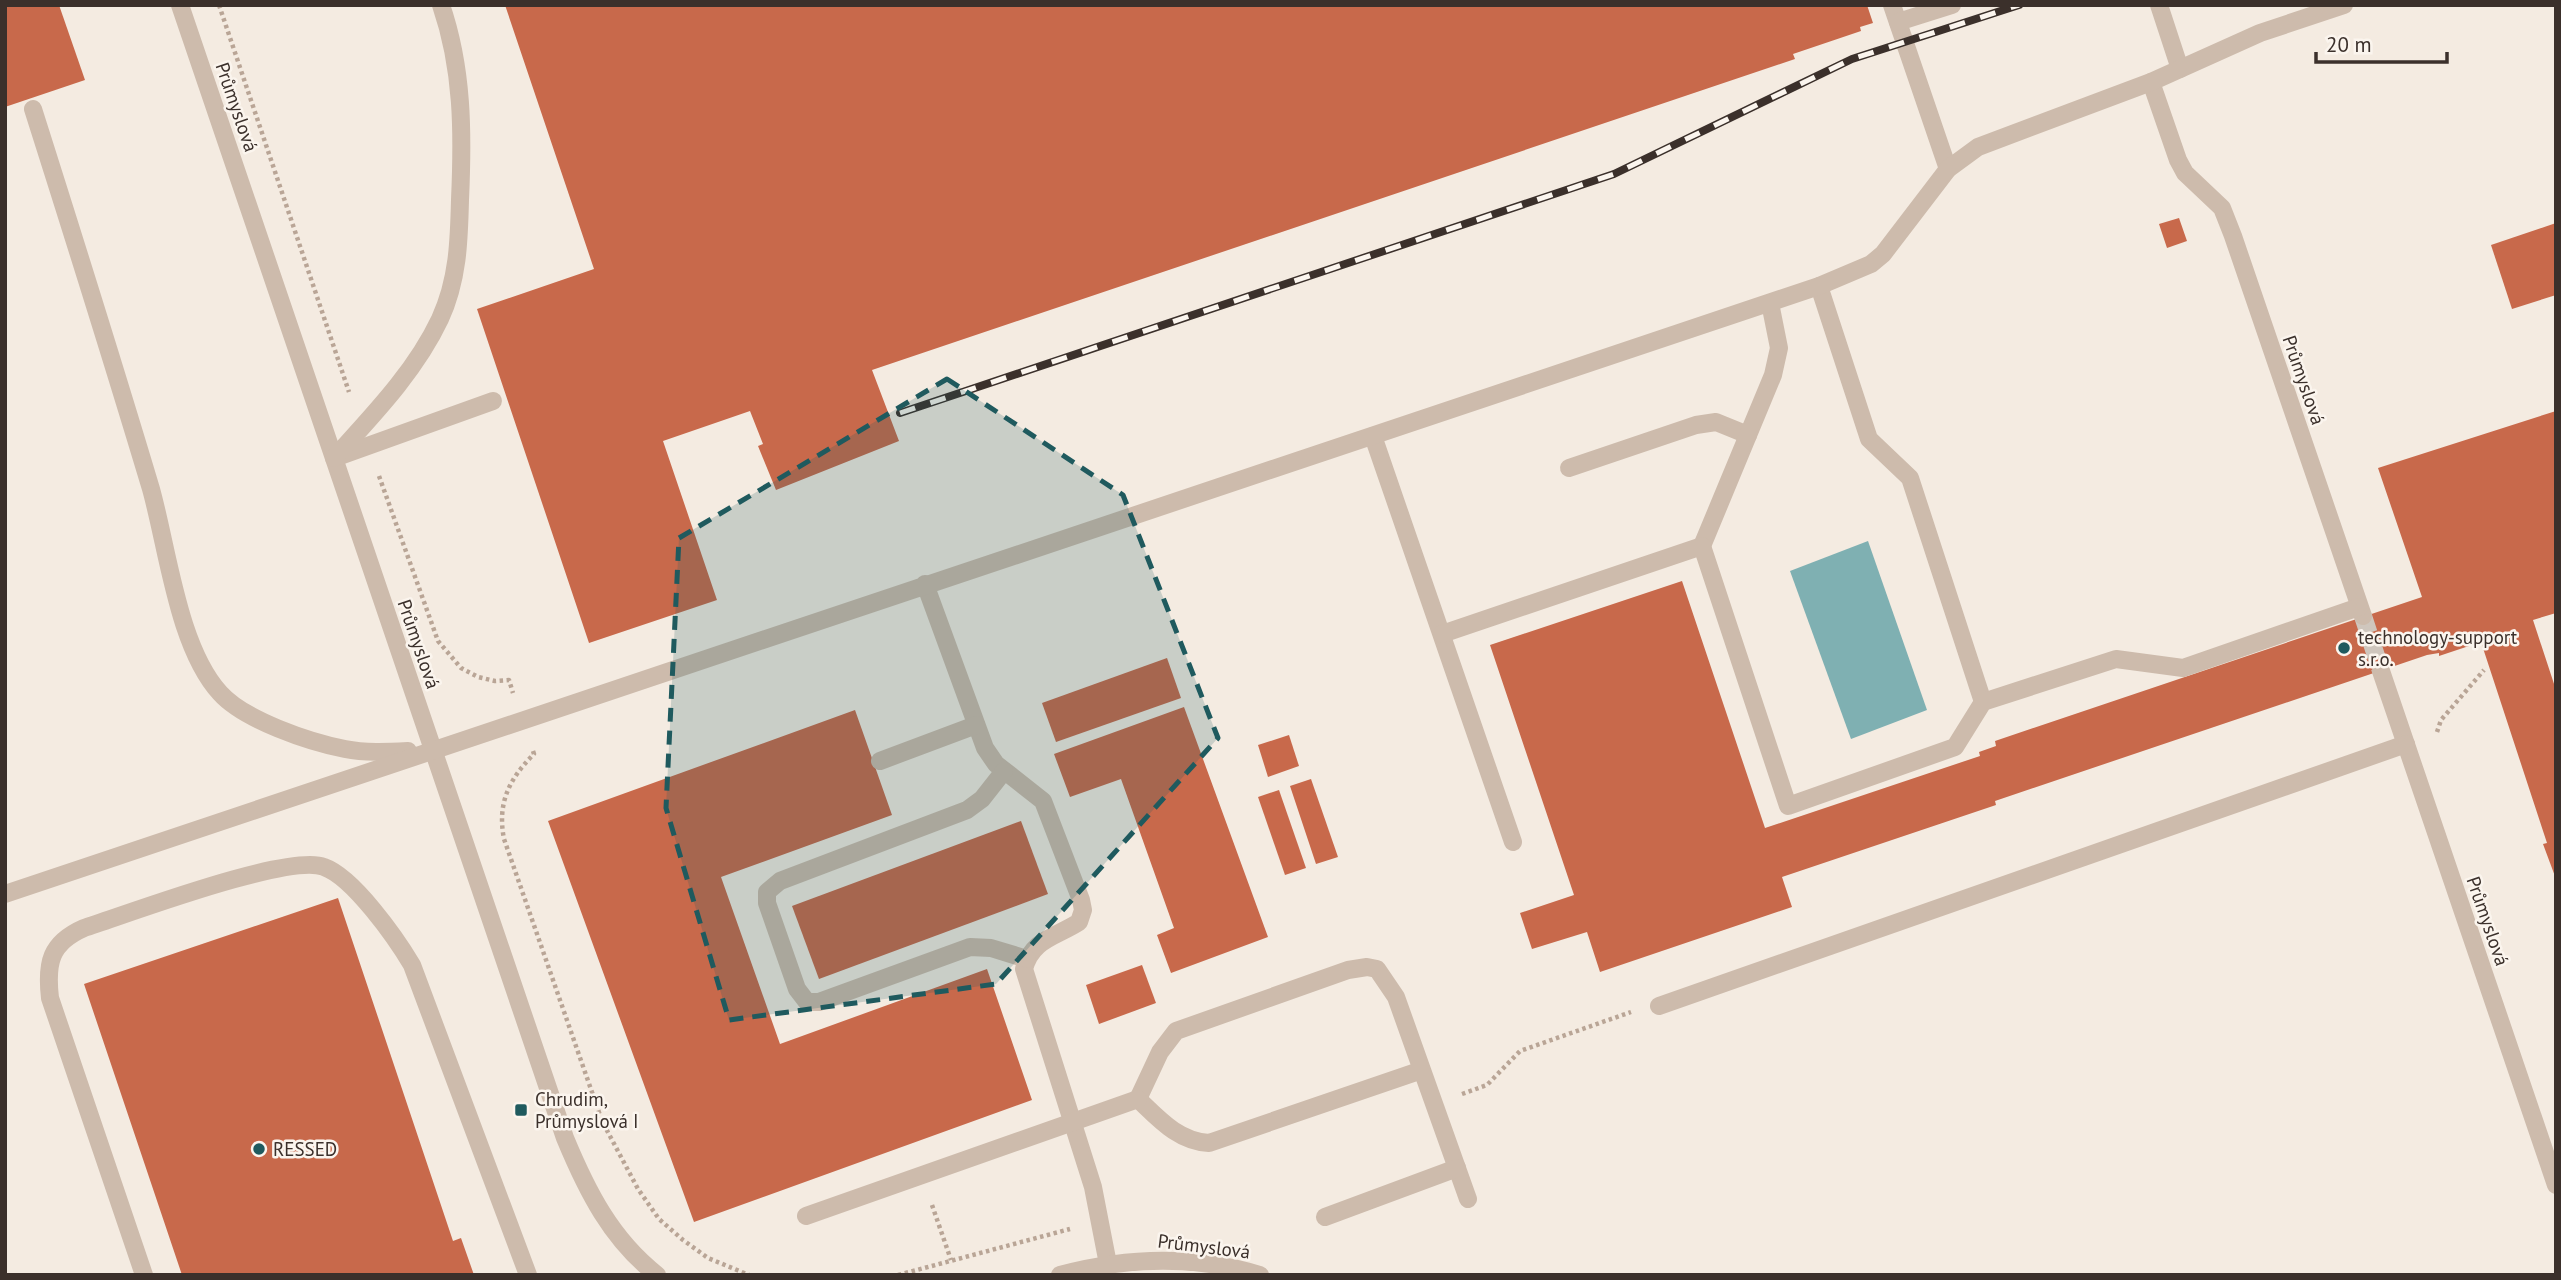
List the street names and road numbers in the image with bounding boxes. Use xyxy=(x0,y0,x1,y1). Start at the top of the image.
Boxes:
street label: Průmyslová xyxy=(211,59,263,155)
street label: Průmyslová xyxy=(2278,332,2330,428)
street label: Průmyslová xyxy=(393,596,445,692)
street label: Průmyslová xyxy=(2462,873,2514,969)
street label: Průmyslová xyxy=(1156,1228,1252,1264)

